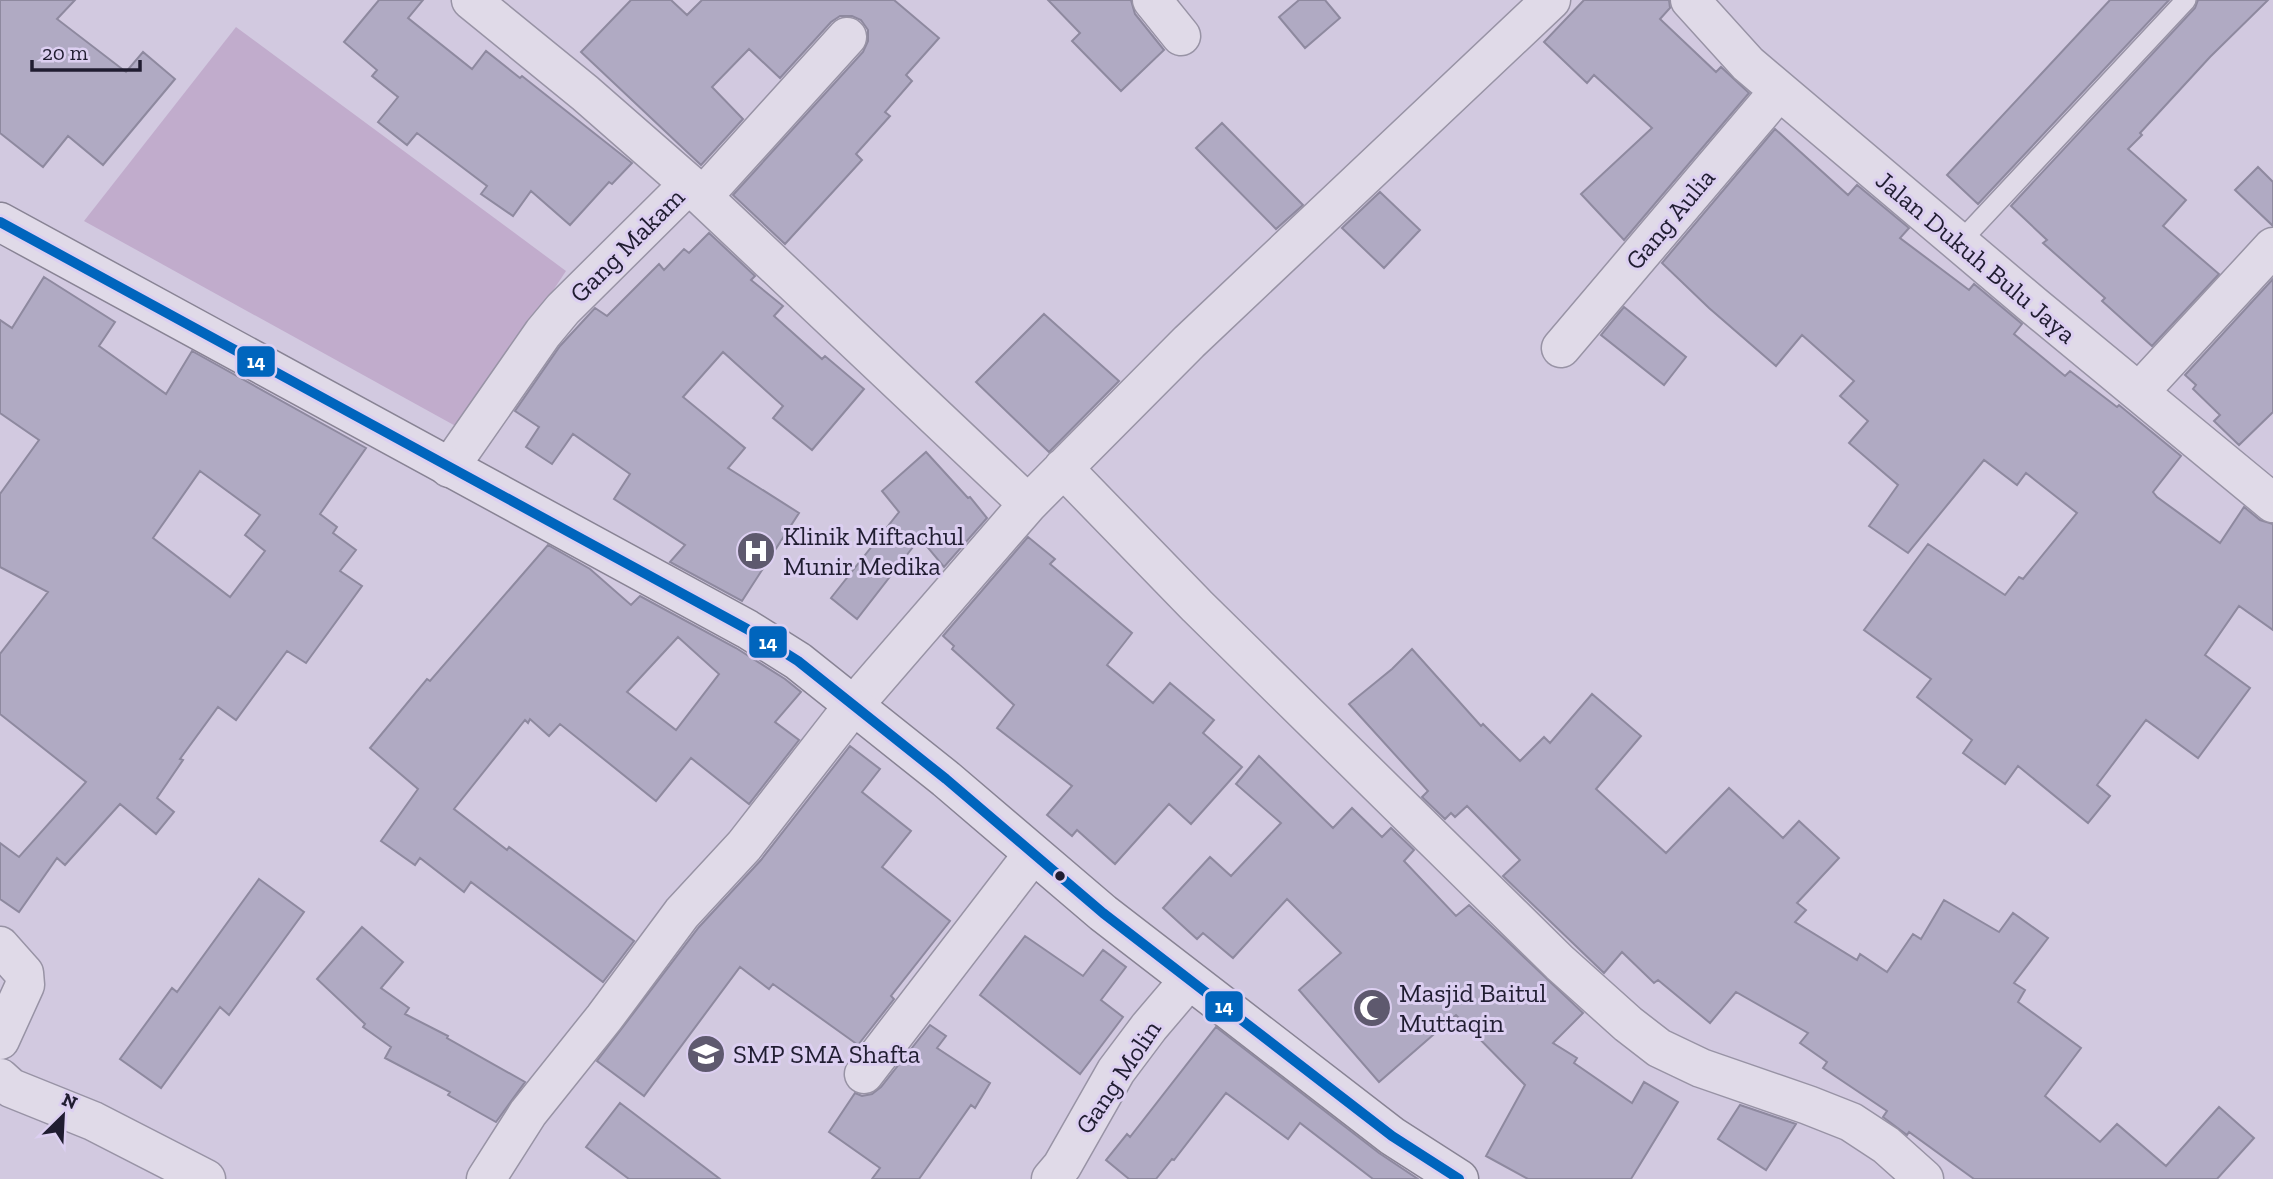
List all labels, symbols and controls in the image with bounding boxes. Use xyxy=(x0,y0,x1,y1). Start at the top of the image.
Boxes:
scale bar xyxy=(32,28,140,72)
text: 20 m xyxy=(42,40,88,65)
street label: Gang Aulia xyxy=(1618,161,1722,276)
street label: Jalan Dukuh Bulu Jaya xyxy=(1869,164,2083,350)
street label: Gang Makam xyxy=(563,181,691,309)
line badge: 14 xyxy=(236,345,276,378)
text: 14 xyxy=(247,350,265,373)
place label: Klinik Miftachul Munir Medika xyxy=(783,520,964,582)
hospital icon: Klinik Miftachul Munir Medika xyxy=(735,530,777,572)
line badge: 14 xyxy=(748,625,788,659)
text: 14 xyxy=(759,631,777,654)
unlabelled marker xyxy=(1053,869,1067,883)
place label: Masjid Baitul Muttaqin xyxy=(1399,977,1546,1039)
mosque icon: Masjid Baitul Muttaqin xyxy=(1351,987,1393,1029)
line badge: 14 xyxy=(1204,990,1244,1023)
text: 14 xyxy=(1215,995,1233,1018)
street label: Gang Molin xyxy=(1068,1014,1168,1140)
school or university icon: SMP SMA Shafta xyxy=(685,1033,727,1075)
place label: SMP SMA Shafta xyxy=(733,1038,921,1070)
north arrow xyxy=(28,1081,98,1151)
text: N xyxy=(58,1087,81,1114)

